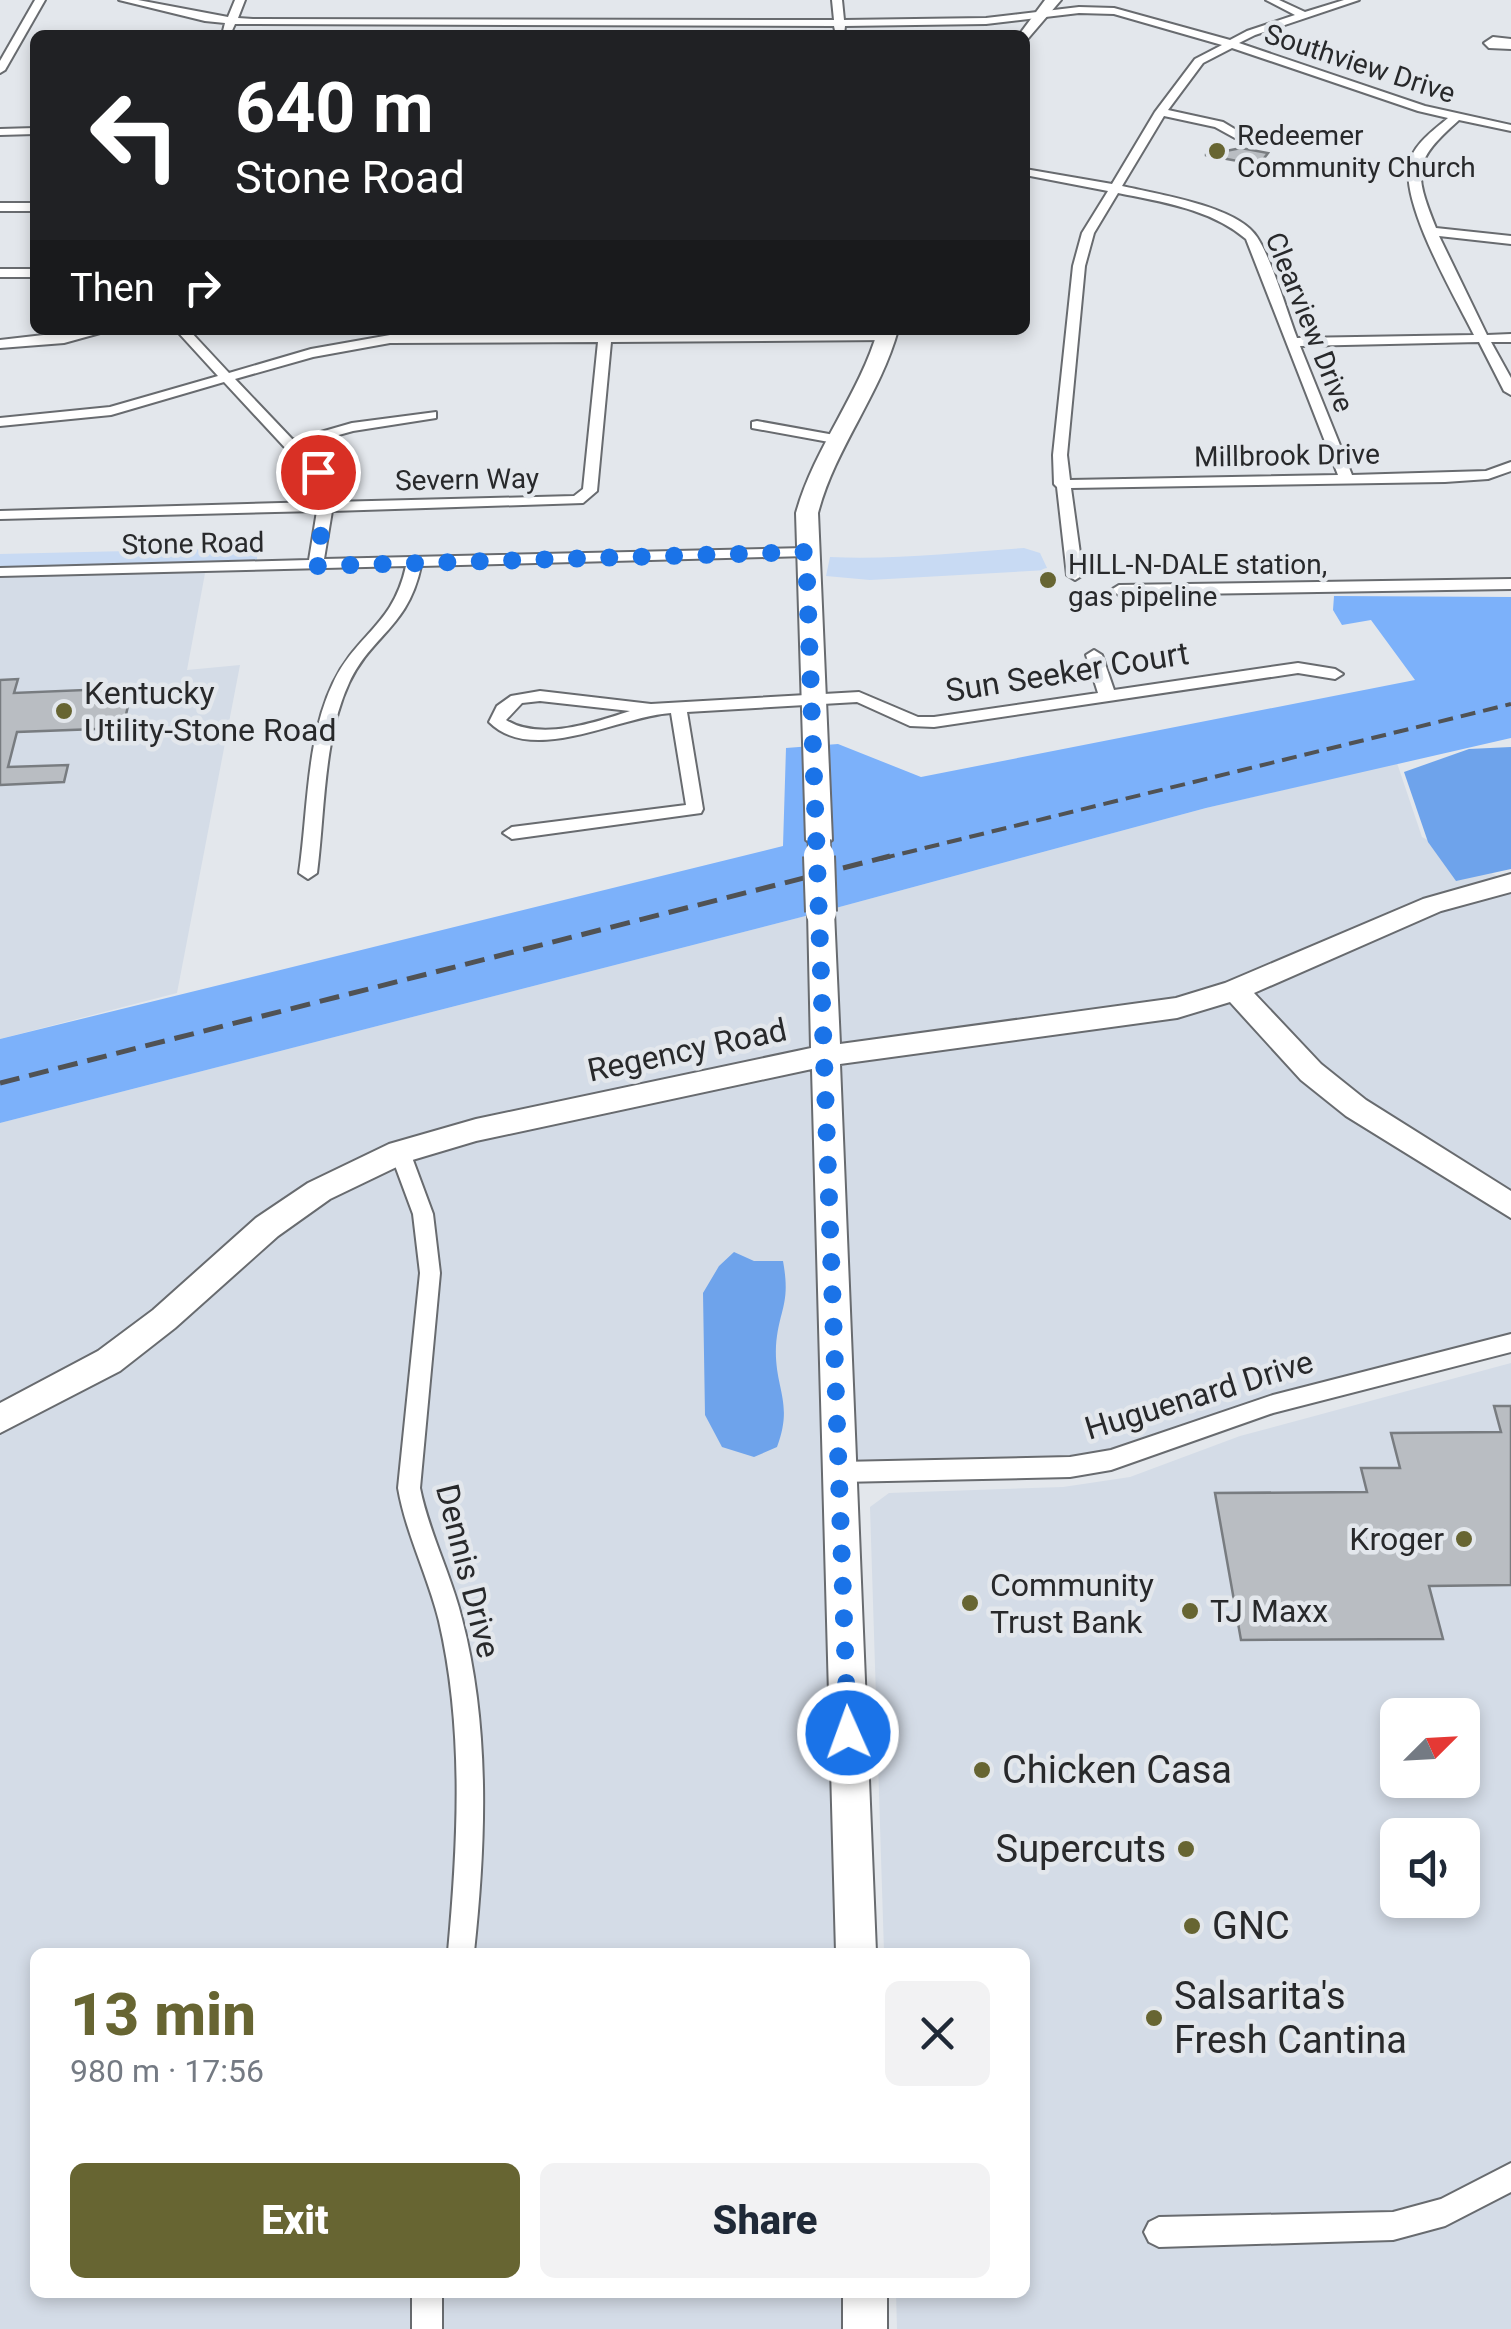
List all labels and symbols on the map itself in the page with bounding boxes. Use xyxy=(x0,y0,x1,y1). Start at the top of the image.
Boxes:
street label: Southview Drive xyxy=(1260,17,1459,110)
place label: Redeemer Community Church xyxy=(1237,119,1476,184)
marker: Redeemer Community Church xyxy=(1206,140,1228,162)
street label: Clearview Drive xyxy=(1258,227,1361,417)
pin xyxy=(276,430,361,515)
street label: Millbrook Drive xyxy=(1194,437,1380,474)
street label: Severn Way xyxy=(395,462,539,497)
street label: Stone Road xyxy=(121,526,265,561)
place label: HILL-N-DALE station, gas pipeline xyxy=(1068,548,1327,613)
marker: HILL-N-DALE station, gas pipeline xyxy=(1037,569,1059,591)
street label: Sun Seeker Court xyxy=(943,634,1191,710)
place label: Kentucky Utility-Stone Road xyxy=(84,674,336,749)
marker: Kentucky Utility-Stone Road xyxy=(53,700,75,722)
street label: Regency Road xyxy=(584,1010,790,1090)
street label: Huguenard Drive xyxy=(1080,1342,1318,1448)
street label: Dennis Drive xyxy=(428,1480,508,1662)
place label: Kroger xyxy=(1349,1520,1444,1558)
marker: Kroger xyxy=(1453,1528,1475,1550)
place label: Community Trust Bank xyxy=(990,1566,1154,1641)
marker: Community Trust Bank xyxy=(959,1592,981,1614)
place label: TJ Maxx xyxy=(1210,1592,1328,1630)
marker: TJ Maxx xyxy=(1179,1600,1201,1622)
position arrow xyxy=(796,1681,900,1785)
north arrow xyxy=(1380,1698,1480,1798)
place label: Chicken Casa xyxy=(1002,1748,1232,1792)
marker: Chicken Casa xyxy=(971,1759,993,1781)
place label: Supercuts xyxy=(996,1827,1166,1871)
marker: Supercuts xyxy=(1175,1838,1197,1860)
place label: GNC xyxy=(1212,1904,1290,1948)
marker: GNC xyxy=(1181,1915,1203,1937)
place label: Salsarita's Fresh Cantina xyxy=(1174,1974,1407,2062)
marker: Salsarita's Fresh Cantina xyxy=(1143,2007,1165,2029)

